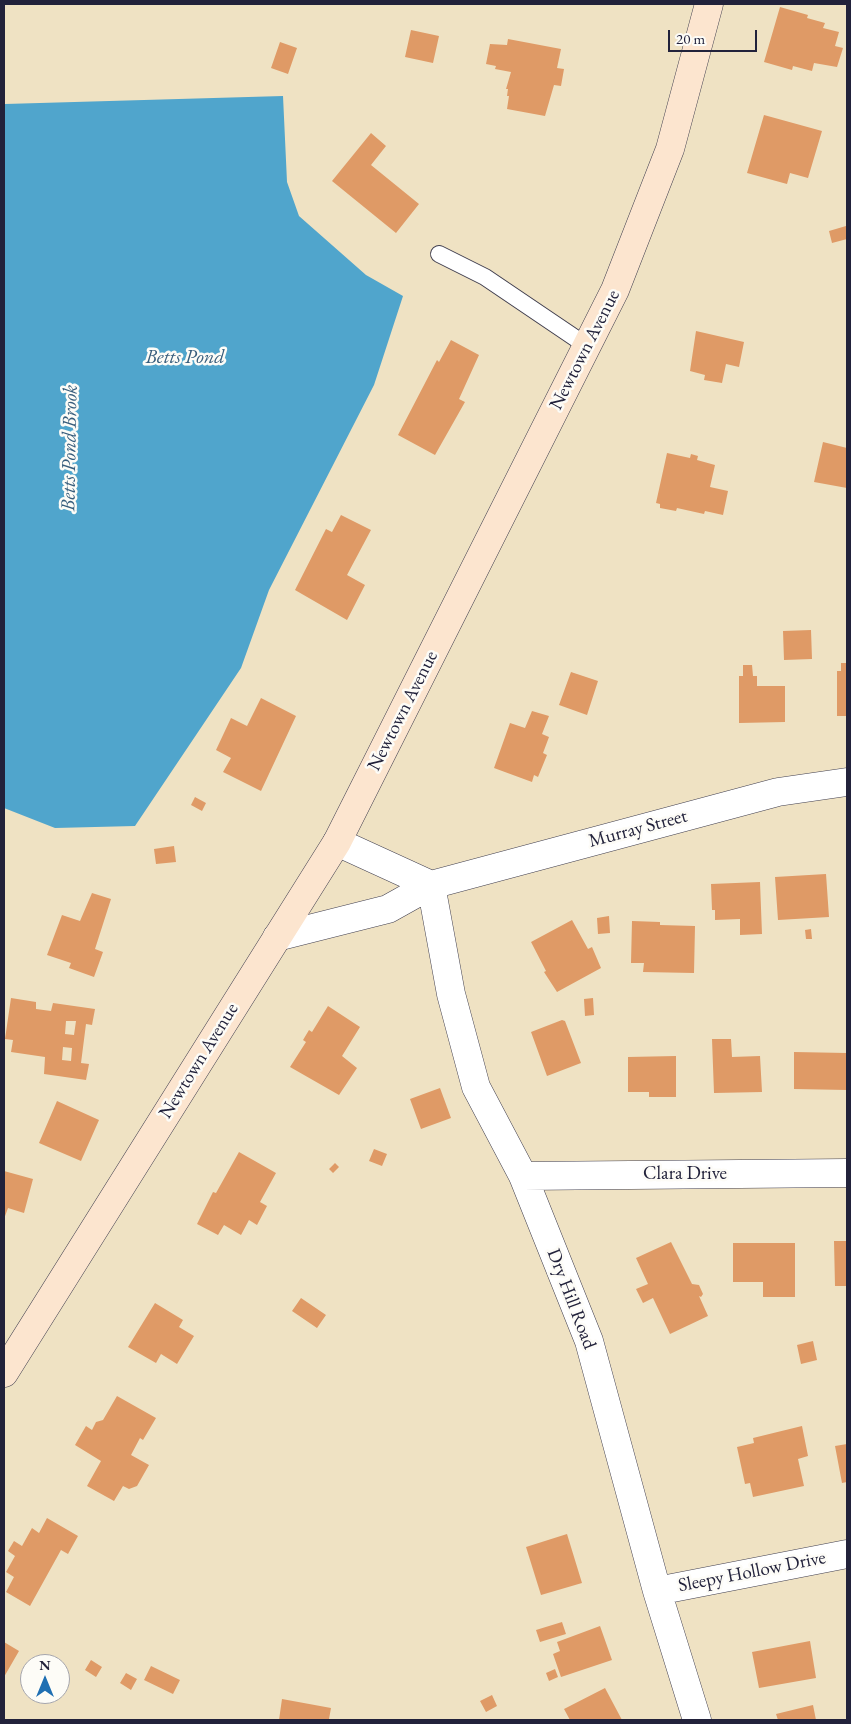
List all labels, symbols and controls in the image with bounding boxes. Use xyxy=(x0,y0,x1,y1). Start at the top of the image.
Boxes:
scale bar xyxy=(671,20,760,52)
text: 20 m xyxy=(676,29,705,48)
street label: Newtown Avenue xyxy=(545,286,625,414)
water label: Betts Pond xyxy=(145,346,225,370)
water label: Betts Pond Brook xyxy=(57,385,83,511)
street label: Newtown Avenue xyxy=(363,647,443,775)
street label: Murray Street xyxy=(586,805,690,853)
street label: Newtown Avenue xyxy=(154,999,244,1123)
street label: Clara Drive xyxy=(643,1163,727,1185)
street label: Dry Hill Road xyxy=(541,1246,601,1352)
street label: Sleepy Hollow Drive xyxy=(676,1547,828,1597)
north arrow xyxy=(20,1654,70,1704)
text: N xyxy=(39,1656,51,1674)

